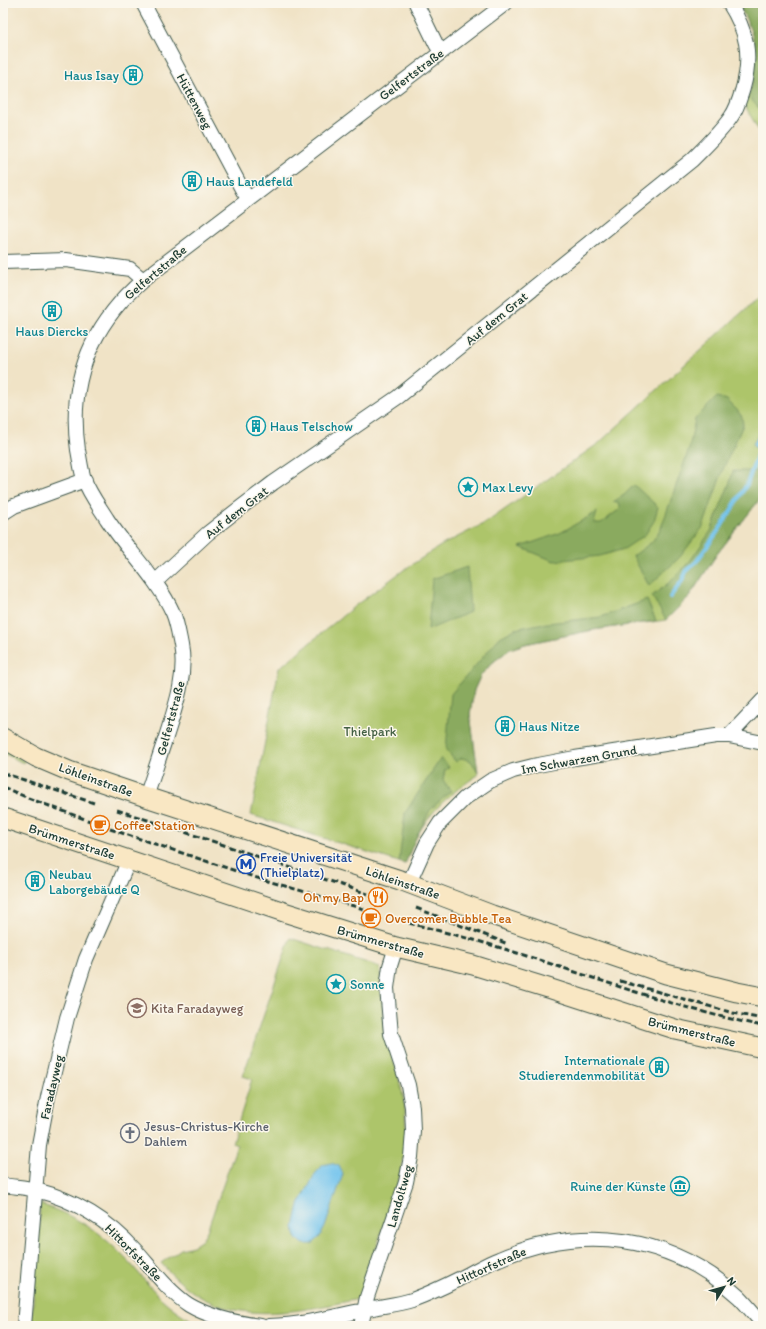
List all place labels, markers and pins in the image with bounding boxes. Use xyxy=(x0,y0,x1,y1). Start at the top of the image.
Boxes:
building icon: Haus Isay xyxy=(122,64,144,86)
place label: Haus Isay xyxy=(64,68,119,83)
building icon: Haus Landefeld xyxy=(181,170,203,192)
place label: Haus Landefeld xyxy=(206,174,293,189)
building icon: Haus Diercks xyxy=(41,300,63,322)
place label: Haus Diercks xyxy=(16,324,89,339)
building icon: Haus Telschow xyxy=(245,415,267,437)
place label: Haus Telschow xyxy=(270,419,353,434)
place icon: Max Levy xyxy=(457,476,479,498)
place label: Max Levy xyxy=(482,480,533,495)
building icon: Haus Nitze xyxy=(494,715,516,737)
place label: Haus Nitze xyxy=(519,719,580,734)
cafe icon: Coffee Station xyxy=(89,814,111,836)
place label: Coffee Station xyxy=(114,818,196,833)
place label: Freie Universität (Thielplatz) xyxy=(260,850,352,880)
metro station icon: Freie Universität (Thielplatz) xyxy=(235,853,257,875)
place label: Neubau Laborgebäude Q xyxy=(49,867,140,897)
building icon: Neubau Laborgebäude Q xyxy=(24,870,46,892)
restaurant icon: Oh my Bap xyxy=(367,886,389,908)
place label: Oh my Bap xyxy=(303,890,364,905)
cafe icon: Overcomer Bubble Tea xyxy=(360,907,382,929)
place label: Overcomer Bubble Tea xyxy=(385,911,512,926)
place icon: Sonne xyxy=(325,973,347,995)
place label: Sonne xyxy=(350,977,384,992)
school or university icon: Kita Faradayweg xyxy=(126,997,148,1019)
place label: Kita Faradayweg xyxy=(151,1001,244,1016)
place label: Internationale Studierendenmobilität xyxy=(519,1053,645,1083)
building icon: Internationale Studierendenmobilität xyxy=(648,1056,670,1078)
place label: Jesus-Christus-Kirche Dahlem xyxy=(144,1119,269,1149)
church icon: Jesus-Christus-Kirche Dahlem xyxy=(119,1122,141,1144)
museum icon: Ruine der Künste xyxy=(669,1175,691,1197)
place label: Ruine der Künste xyxy=(570,1179,666,1194)

